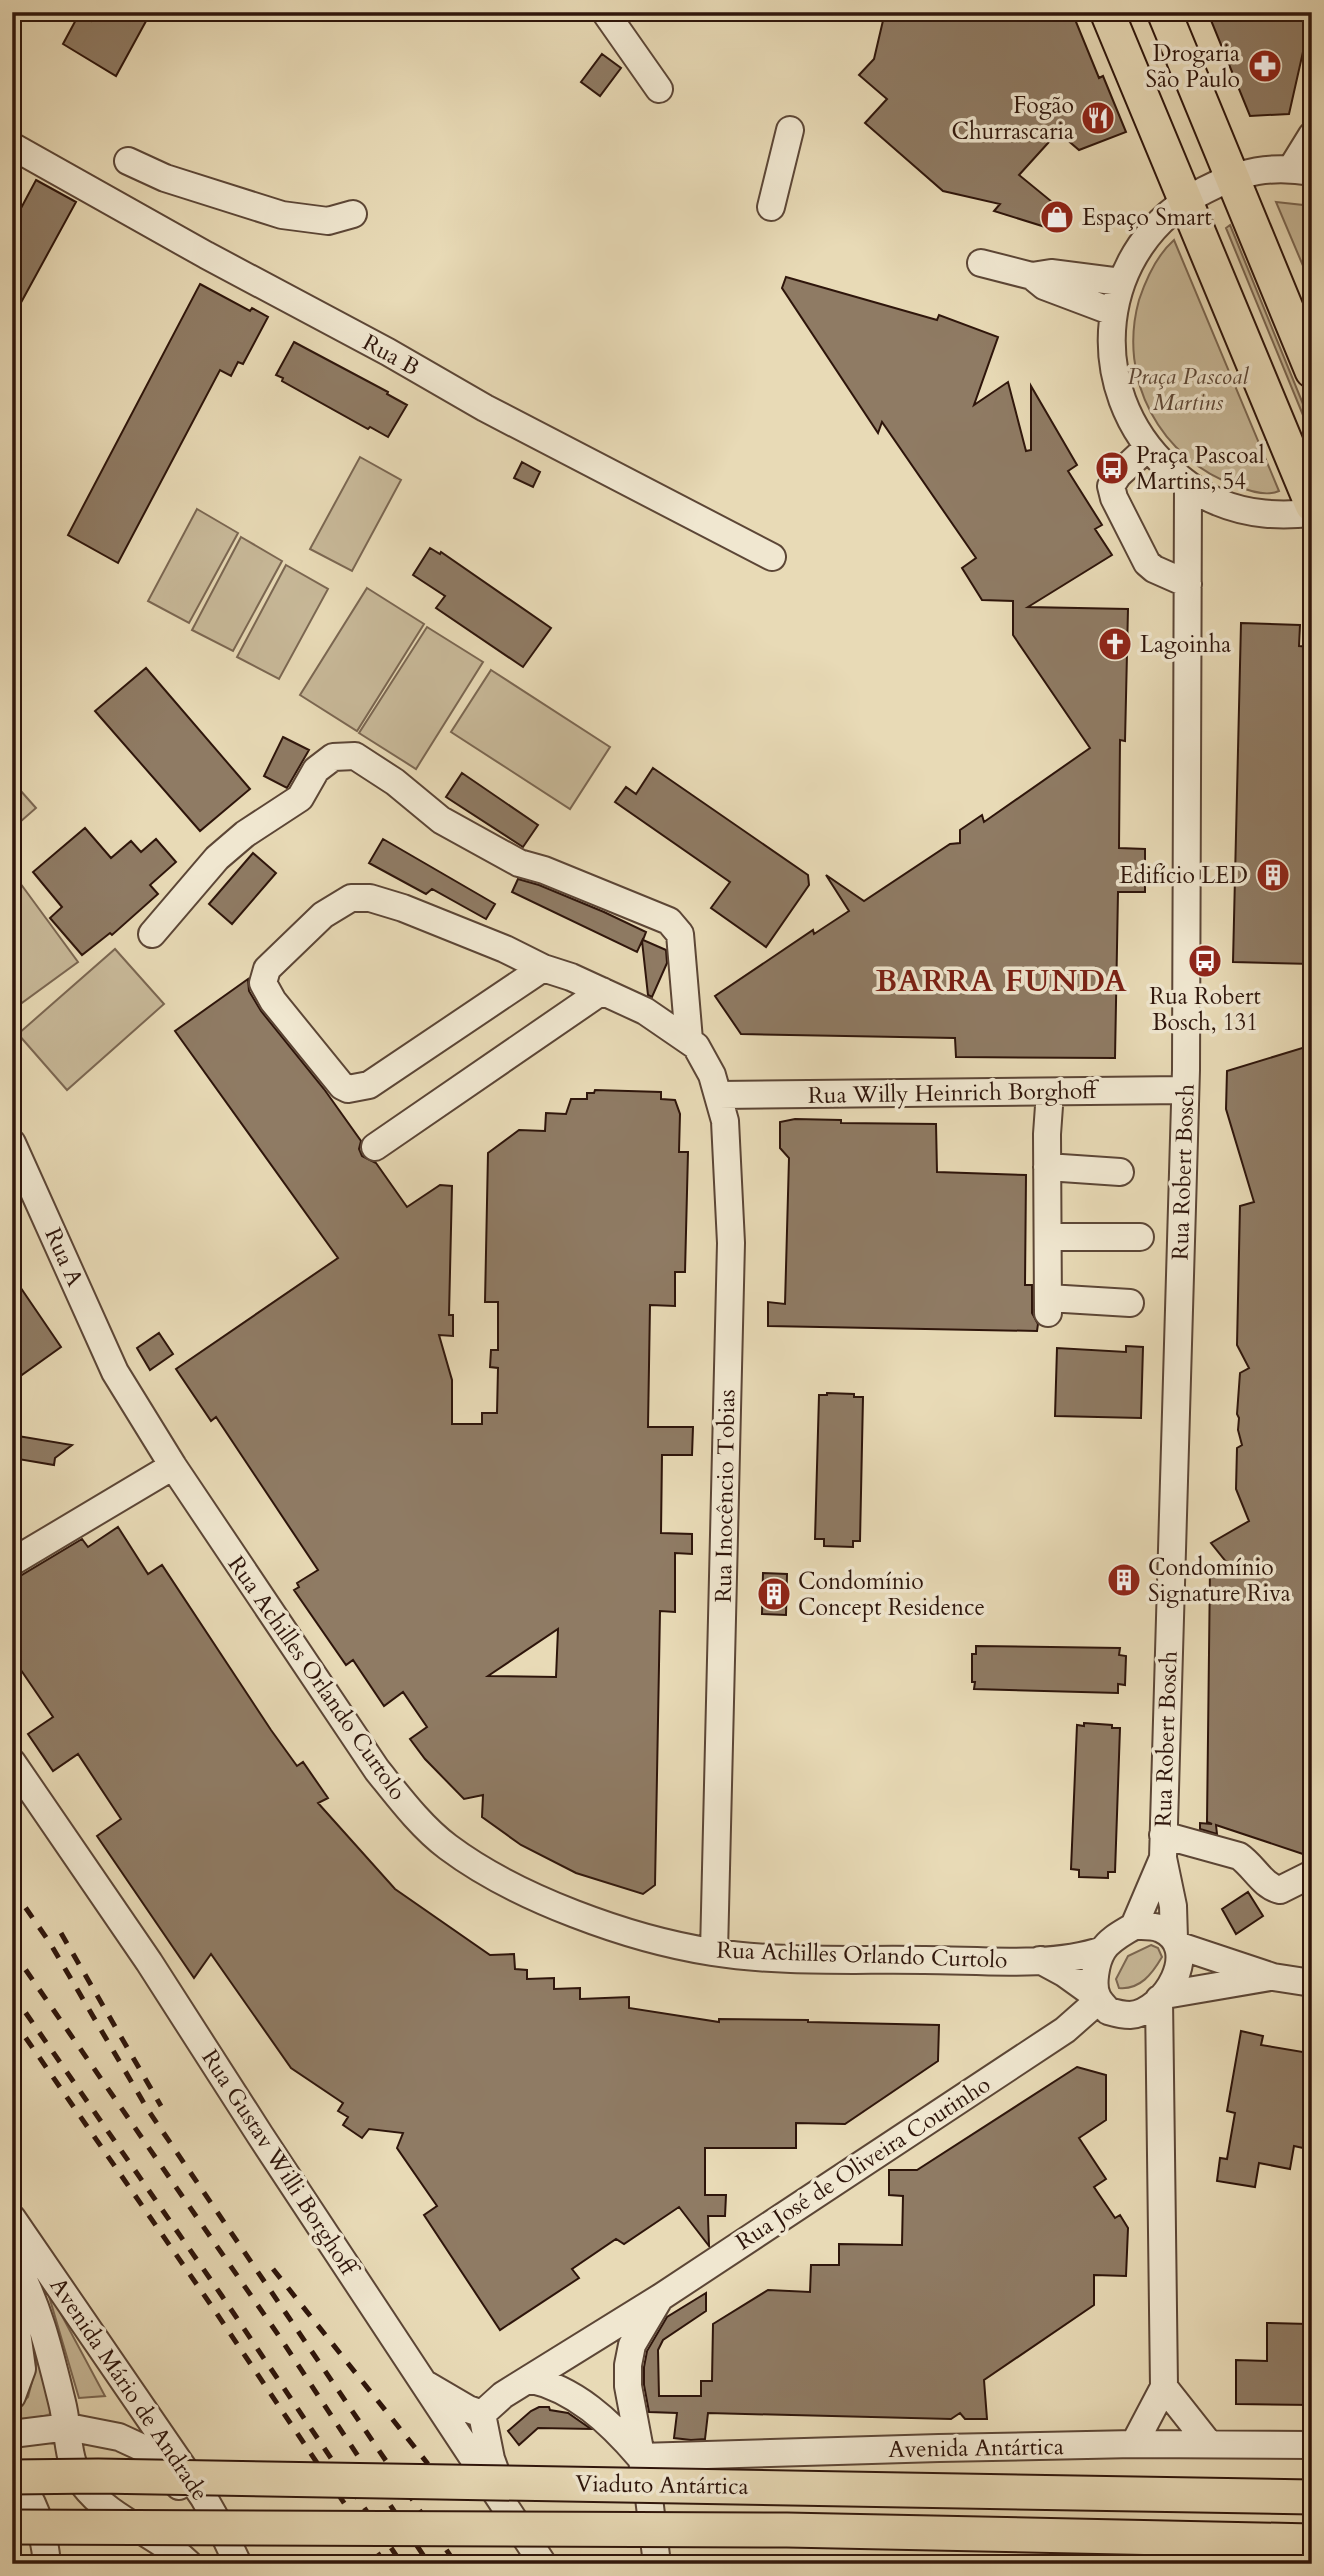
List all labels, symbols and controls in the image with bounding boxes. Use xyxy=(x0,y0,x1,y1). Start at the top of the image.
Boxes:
place label: Drogaria São Paulo xyxy=(1145,38,1240,95)
pharmacy icon: Drogaria São Paulo xyxy=(1246,47,1284,85)
place label: Fogão Churrascaria xyxy=(952,90,1074,147)
restaurant icon: Fogão Churrascaria xyxy=(1079,99,1117,137)
shop icon: Espaço Smart xyxy=(1038,198,1076,236)
place label: Espaço Smart xyxy=(1082,202,1212,233)
street label: Rua B xyxy=(357,327,425,383)
park label: Praça Pascoal Martins xyxy=(1128,361,1249,418)
place label: Praça Pascoal Martins, 54 xyxy=(1136,440,1265,497)
bus stop icon: Praça Pascoal Martins, 54 xyxy=(1093,449,1131,487)
church icon: Lagoinha xyxy=(1096,625,1134,663)
place label: Lagoinha xyxy=(1140,629,1231,660)
building icon: Edifício LED xyxy=(1254,856,1292,894)
place label: Edifício LED xyxy=(1119,860,1248,891)
bus stop icon: Rua Robert Bosch, 131 xyxy=(1186,942,1224,980)
district label: BARRA FUNDA xyxy=(875,961,1129,1002)
place label: Rua Robert Bosch, 131 xyxy=(1149,981,1261,1038)
street label: Rua Willy Heinrich Borghoff xyxy=(808,1075,1101,1111)
street label: Rua Robert Bosch xyxy=(1164,1083,1202,1261)
street label: Rua A xyxy=(37,1223,91,1292)
street label: Rua Inocêncio Tobias xyxy=(708,1389,742,1603)
street label: Rua Achilles Orlando Curtolo xyxy=(221,1550,413,1806)
place label: Condomínio Signature Riva xyxy=(1148,1552,1291,1609)
building icon: Condomínio Signature Riva xyxy=(1105,1561,1143,1599)
place label: Condomínio Concept Residence xyxy=(798,1566,985,1623)
building icon: Condomínio Concept Residence xyxy=(755,1575,793,1613)
street label: Rua Robert Bosch xyxy=(1147,1650,1185,1828)
street label: Rua Achilles Orlando Curtolo xyxy=(716,1934,1008,1976)
street label: Rua Gustav Willi Borghoff xyxy=(194,2043,366,2284)
street label: Rua José de Oliveira Coutinho xyxy=(730,2069,996,2257)
street label: Avenida Mário de Andrade xyxy=(43,2271,215,2507)
street label: Avenida Antártica xyxy=(888,2431,1064,2465)
street label: Viaduto Antártica xyxy=(575,2468,749,2502)

